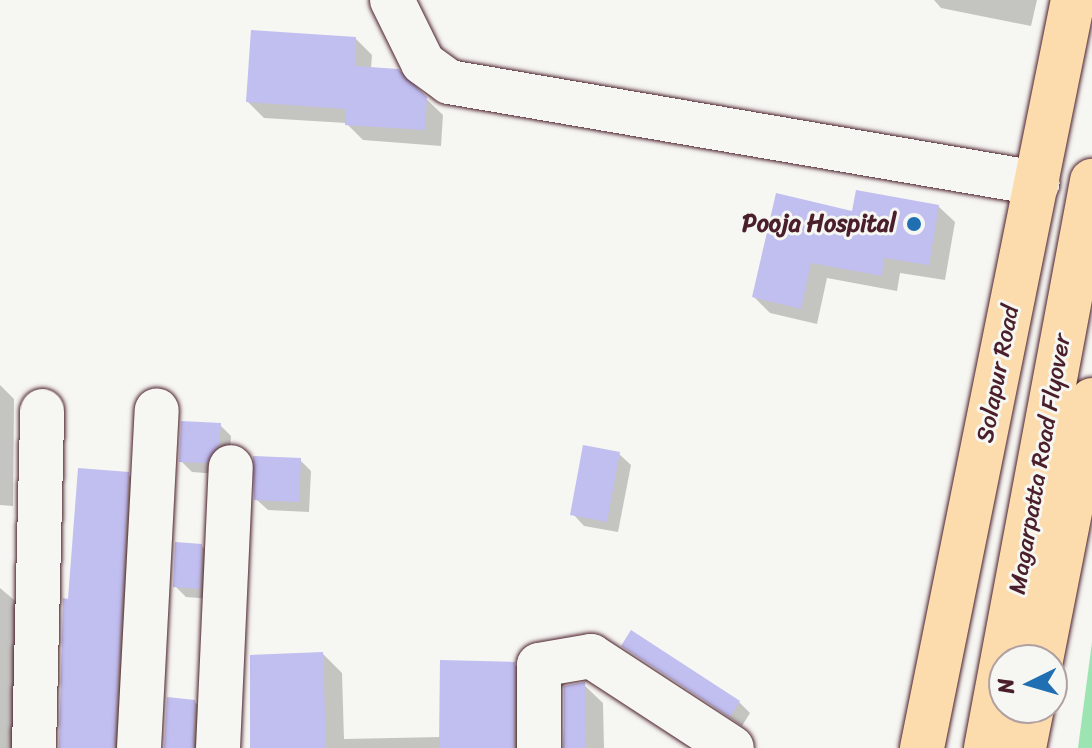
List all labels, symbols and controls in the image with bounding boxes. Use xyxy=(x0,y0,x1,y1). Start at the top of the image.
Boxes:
place label: Pooja Hospital xyxy=(743,210,896,238)
marker: Pooja Hospital xyxy=(903,213,925,235)
street label: Solapur Road xyxy=(971,303,1025,445)
street label: Magarpatta Road Flyover xyxy=(1003,331,1077,597)
north arrow xyxy=(988,644,1068,724)
text: N xyxy=(985,677,1026,695)

